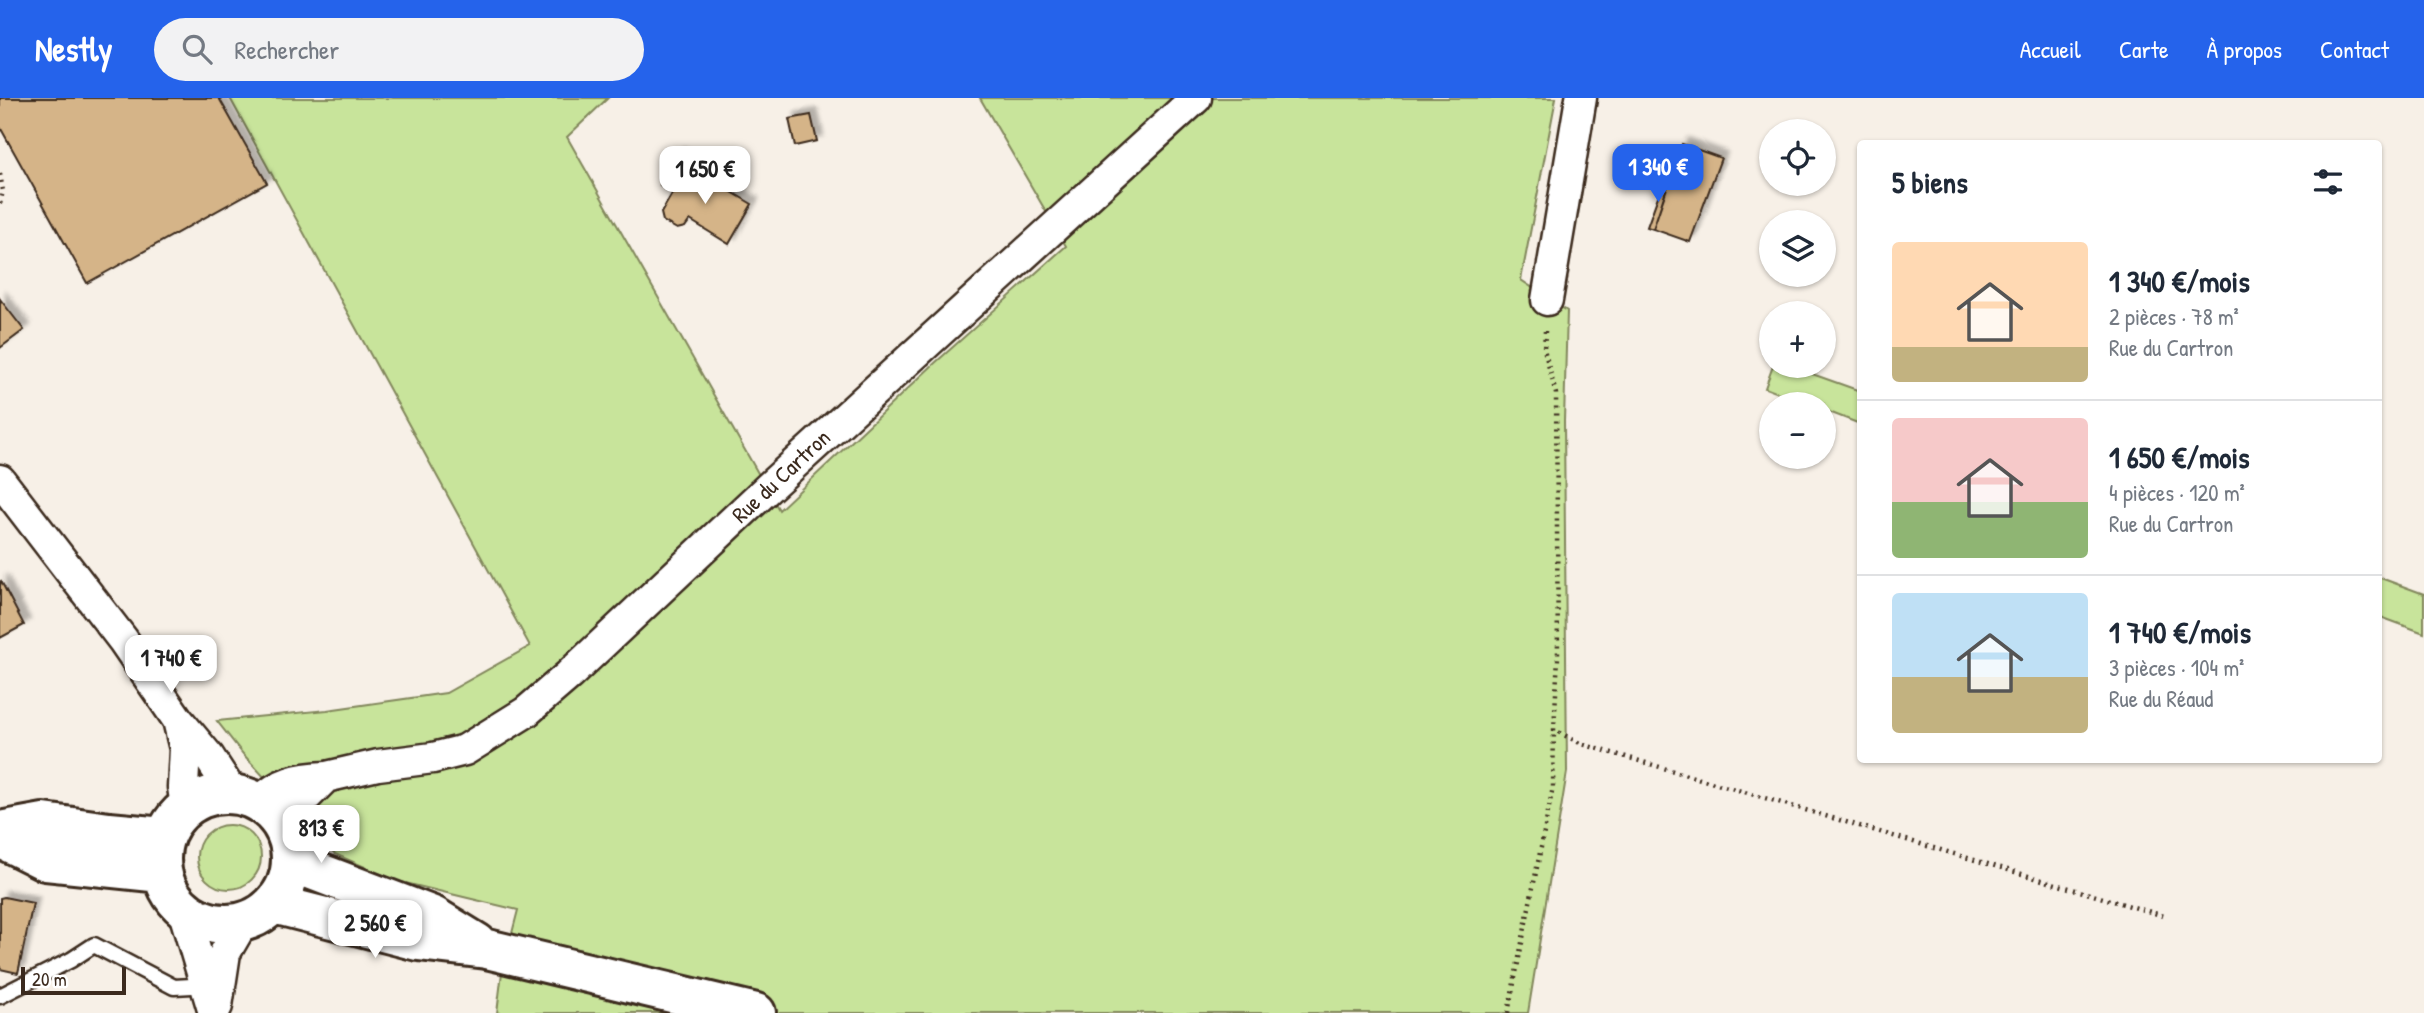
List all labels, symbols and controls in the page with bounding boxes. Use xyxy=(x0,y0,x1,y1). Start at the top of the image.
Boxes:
search box xyxy=(154,18,644,81)
text: Nestly xyxy=(35,27,112,71)
icon: search xyxy=(178,30,216,68)
text: Rechercher xyxy=(234,32,339,67)
text: Accueil xyxy=(2020,33,2081,65)
text: Carte xyxy=(2119,33,2168,65)
text: À propos xyxy=(2206,33,2282,65)
text: Contact xyxy=(2320,33,2389,65)
map controls xyxy=(1759,119,1836,469)
button: locate xyxy=(1759,119,1836,196)
pin: 1 340 € xyxy=(1593,144,1723,204)
pin: 1 650 € xyxy=(640,146,770,206)
text: 1 340 € xyxy=(1628,151,1688,182)
text: 1 650 € xyxy=(675,153,735,184)
text: 5 biens xyxy=(1892,162,1968,202)
icon: filters xyxy=(2309,163,2347,201)
button: layers xyxy=(1759,210,1836,287)
text: 1 340 €/mois xyxy=(2109,261,2250,301)
icon: home xyxy=(1948,270,2032,354)
button: + xyxy=(1759,301,1836,378)
text: 2 pièces · 78 m² xyxy=(2109,301,2239,332)
text: Rue du Cartron xyxy=(2109,332,2233,363)
button: − xyxy=(1759,392,1836,469)
street label: Rue du Cartron xyxy=(725,422,837,529)
text: 1 650 €/mois xyxy=(2109,437,2250,477)
icon: home xyxy=(1948,446,2032,530)
text: 4 pièces · 120 m² xyxy=(2109,477,2245,508)
text: Rue du Cartron xyxy=(2109,508,2233,539)
text: 1 740 €/mois xyxy=(2109,612,2251,652)
icon: home xyxy=(1948,621,2032,705)
pin: 1 740 € xyxy=(106,636,236,695)
text: 1 740 € xyxy=(141,642,201,673)
text: 3 pièces · 104 m² xyxy=(2109,652,2244,683)
text: Rue du Réaud xyxy=(2109,683,2213,714)
pin: 813 € xyxy=(272,806,370,865)
text: 813 € xyxy=(299,812,343,843)
pin: 2 560 € xyxy=(310,900,440,960)
text: 2 560 € xyxy=(344,907,406,938)
scale bar xyxy=(21,964,126,996)
text: 20 m xyxy=(32,966,67,992)

